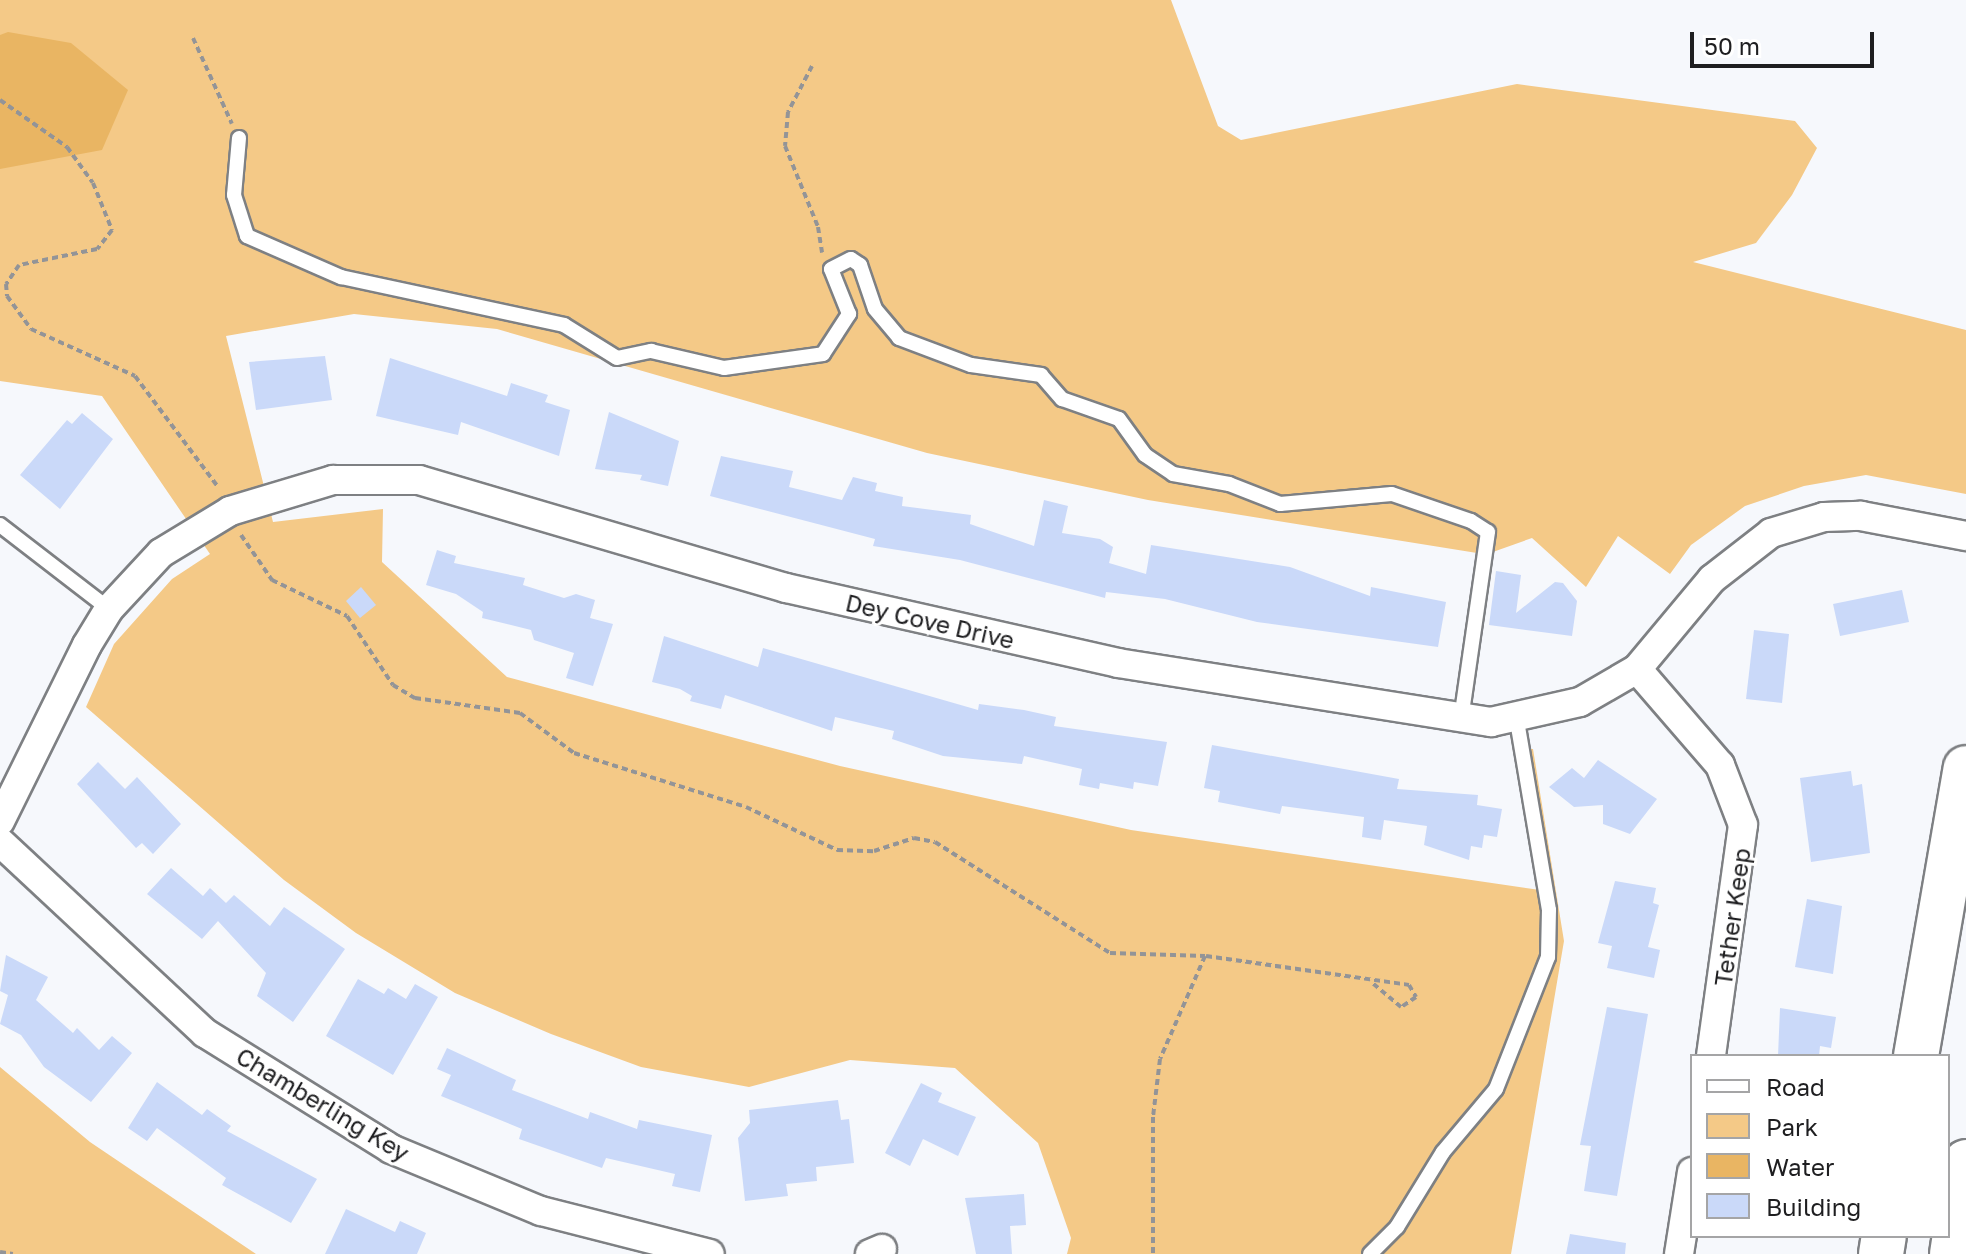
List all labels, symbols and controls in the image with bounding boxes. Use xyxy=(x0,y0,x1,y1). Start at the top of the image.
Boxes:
scale bar xyxy=(1694,16,1878,66)
text: 50 m xyxy=(1704,31,1760,60)
street label: Dey Cove Drive xyxy=(843,588,1017,654)
street label: Tether Keep xyxy=(1708,846,1756,988)
street label: Chamberling Key xyxy=(231,1041,415,1167)
legend xyxy=(1690,1054,1950,1238)
text: Road xyxy=(1766,1072,1825,1101)
text: Park xyxy=(1766,1112,1818,1141)
text: Water xyxy=(1766,1152,1834,1181)
text: Building xyxy=(1766,1192,1861,1221)

